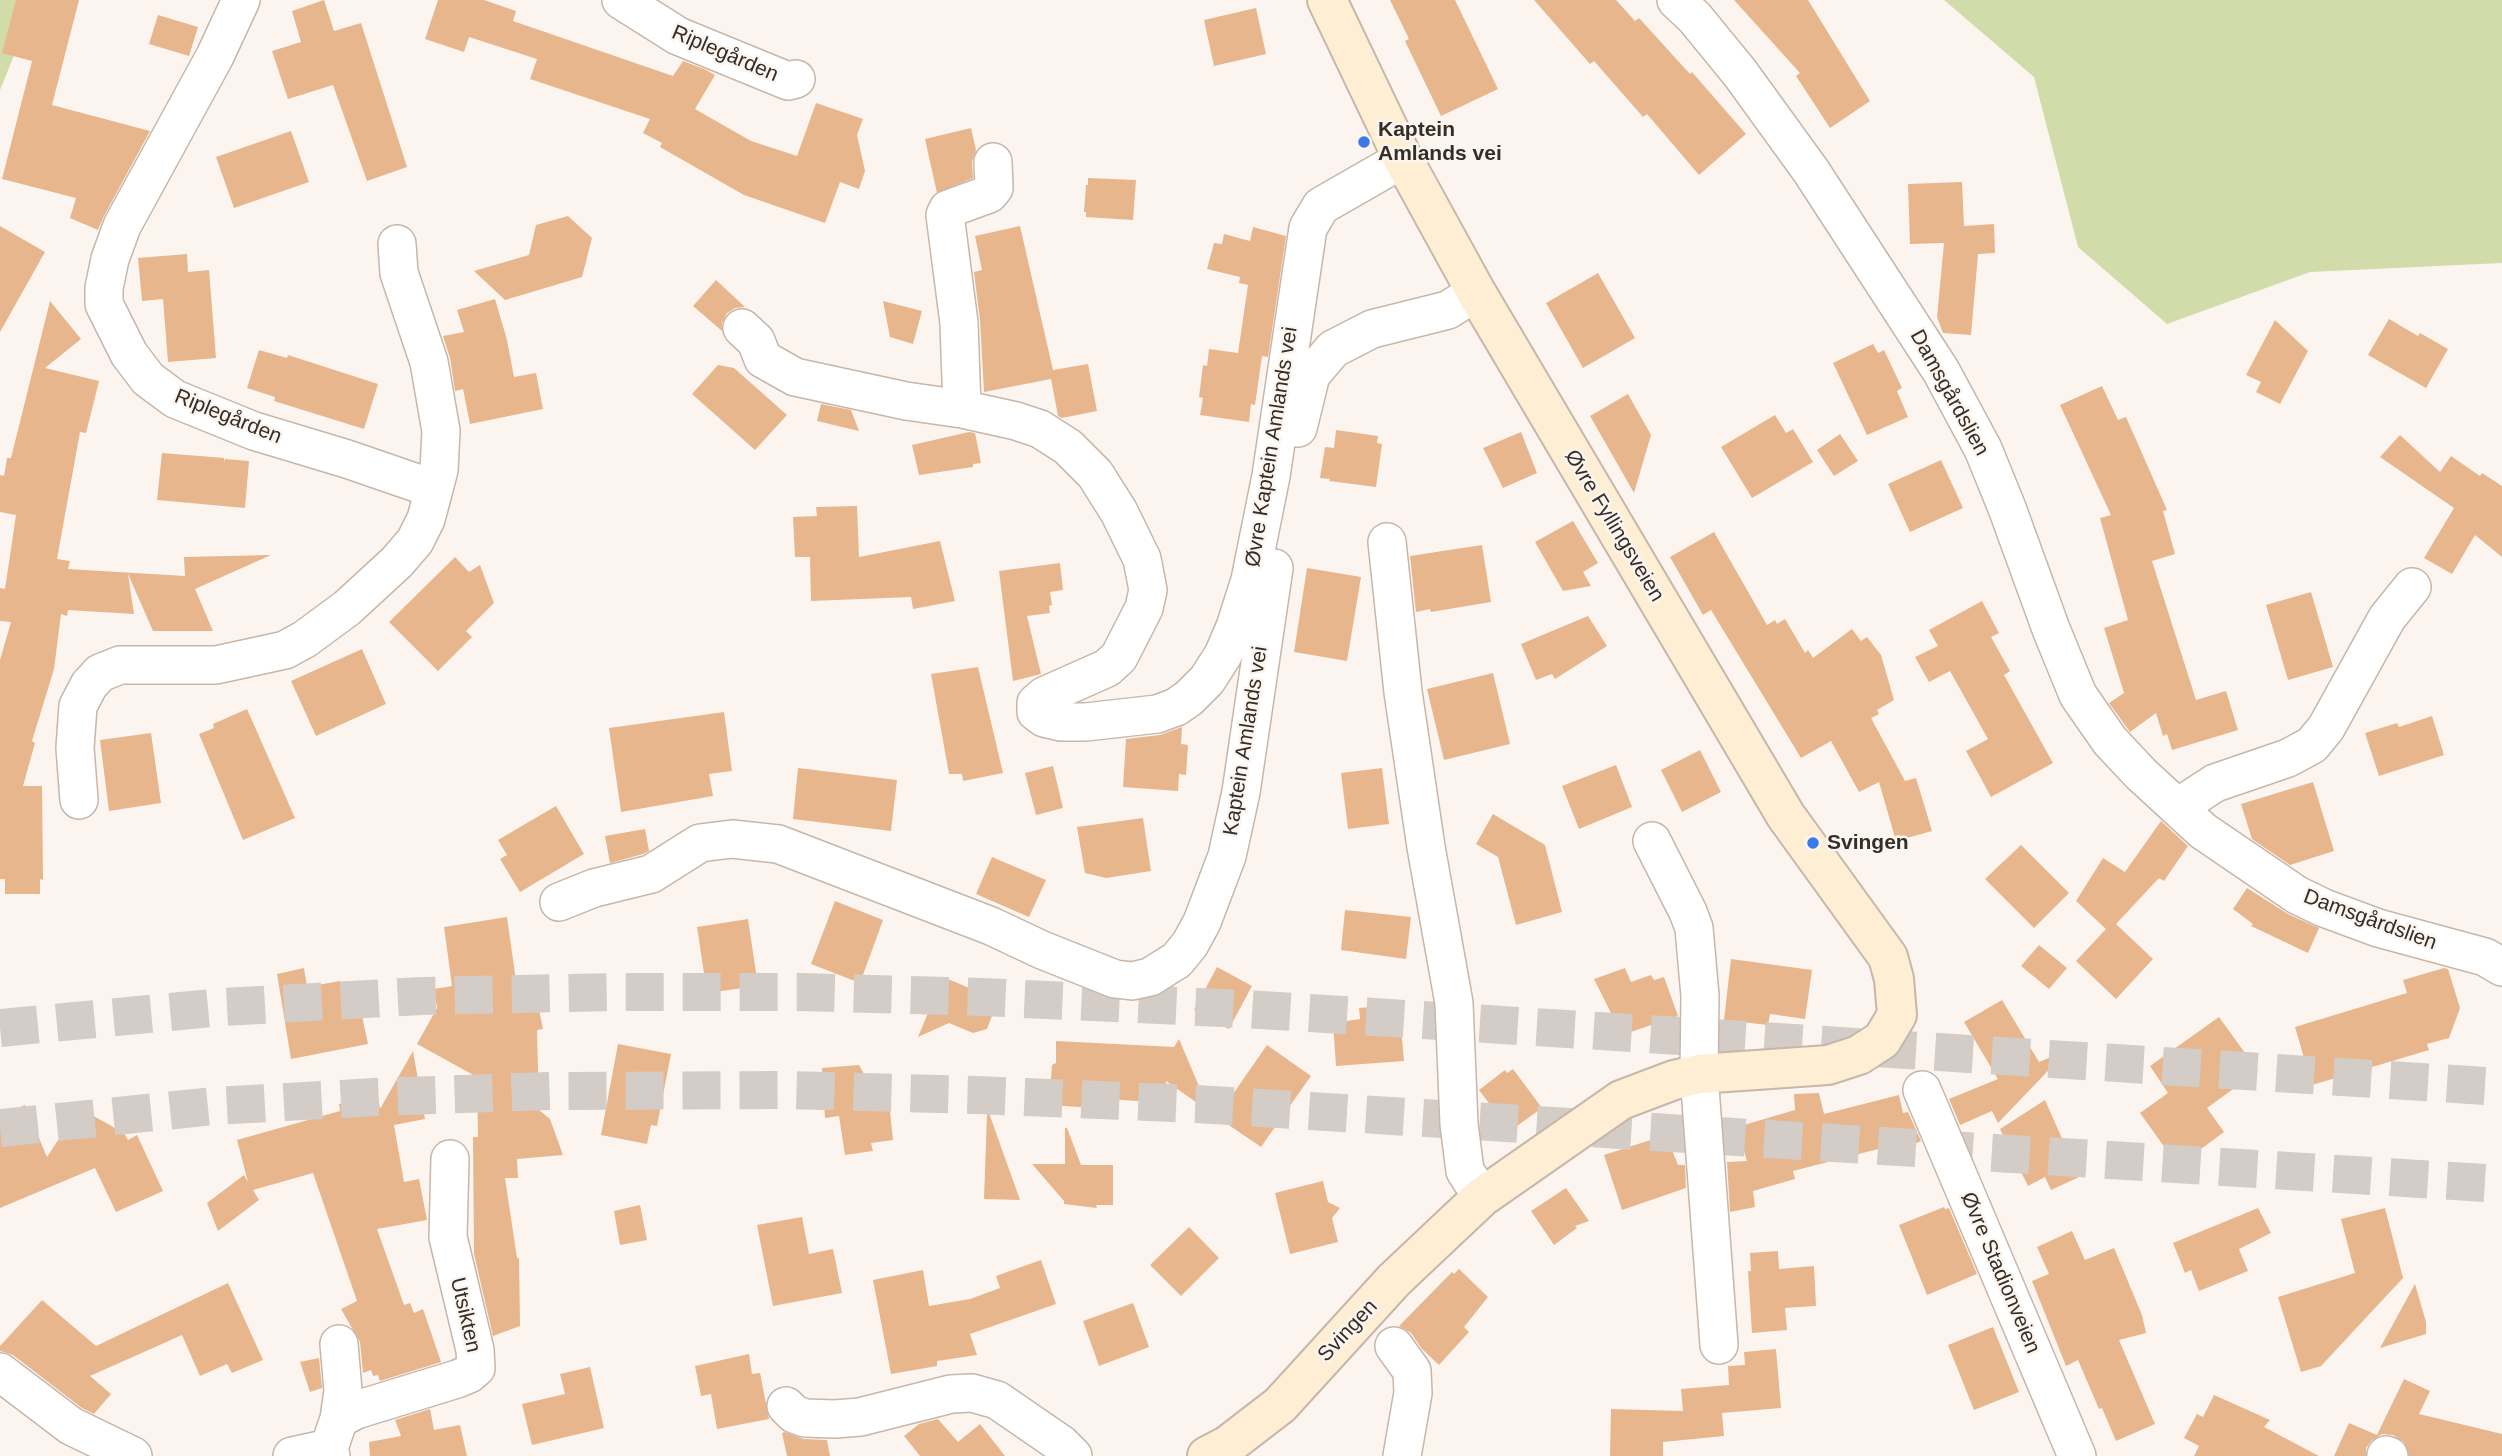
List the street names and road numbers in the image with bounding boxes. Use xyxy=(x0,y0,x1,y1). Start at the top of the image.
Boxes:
street label: Riplegården xyxy=(668,20,782,88)
street label: Øvre Kaptein Amlands vei xyxy=(1241,325,1303,569)
street label: Damsgårdslien xyxy=(1904,326,1994,460)
street label: Riplegården xyxy=(171,384,285,450)
street label: Øvre Fyllingsveien xyxy=(1559,445,1669,607)
street label: Kaptein Amlands vei xyxy=(1219,644,1273,838)
street label: Damsgårdslien xyxy=(2300,884,2440,956)
street label: Øvre Stadionveien xyxy=(1955,1189,2045,1357)
street label: Utsikten xyxy=(444,1275,486,1355)
street label: Svingen xyxy=(1313,1295,1383,1367)

